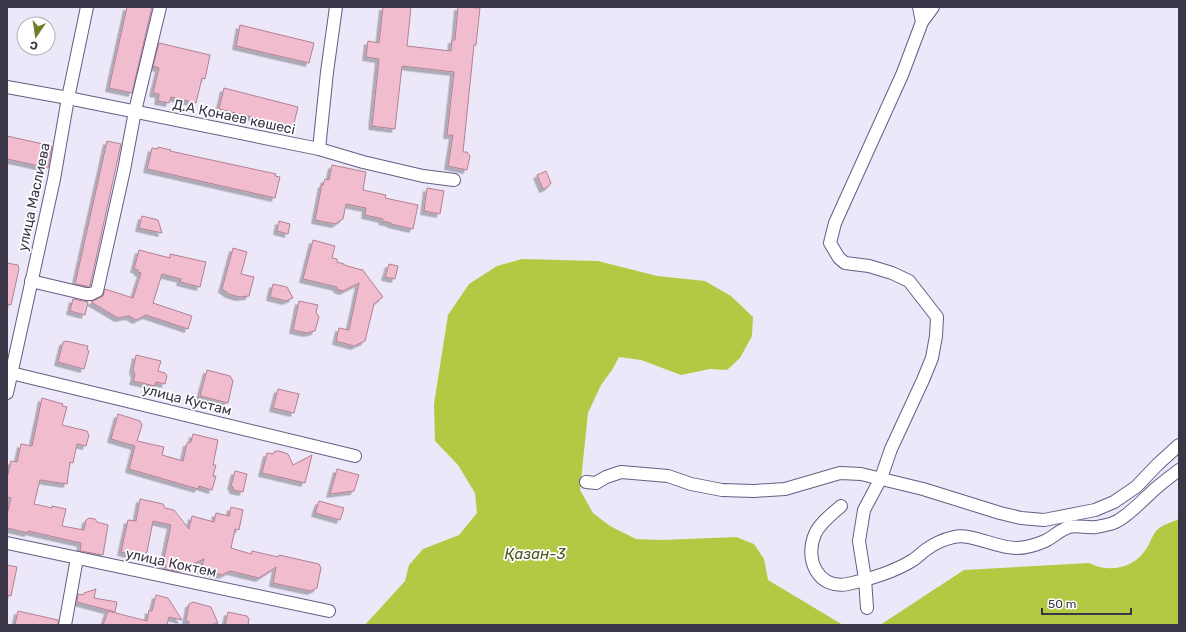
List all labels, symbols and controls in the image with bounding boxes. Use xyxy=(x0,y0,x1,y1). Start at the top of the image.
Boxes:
north arrow xyxy=(16,16,56,56)
text: С xyxy=(28,38,39,52)
street label: Д.А Қонаев көшесі xyxy=(171,96,297,138)
street label: улица Маслиева xyxy=(14,141,54,253)
street label: улица Кустам xyxy=(141,381,233,419)
street label: улица Коктем xyxy=(124,545,218,581)
water label: Қазан-3 xyxy=(505,545,566,563)
scale bar xyxy=(1042,590,1131,616)
text: 50 m xyxy=(1048,597,1076,611)

